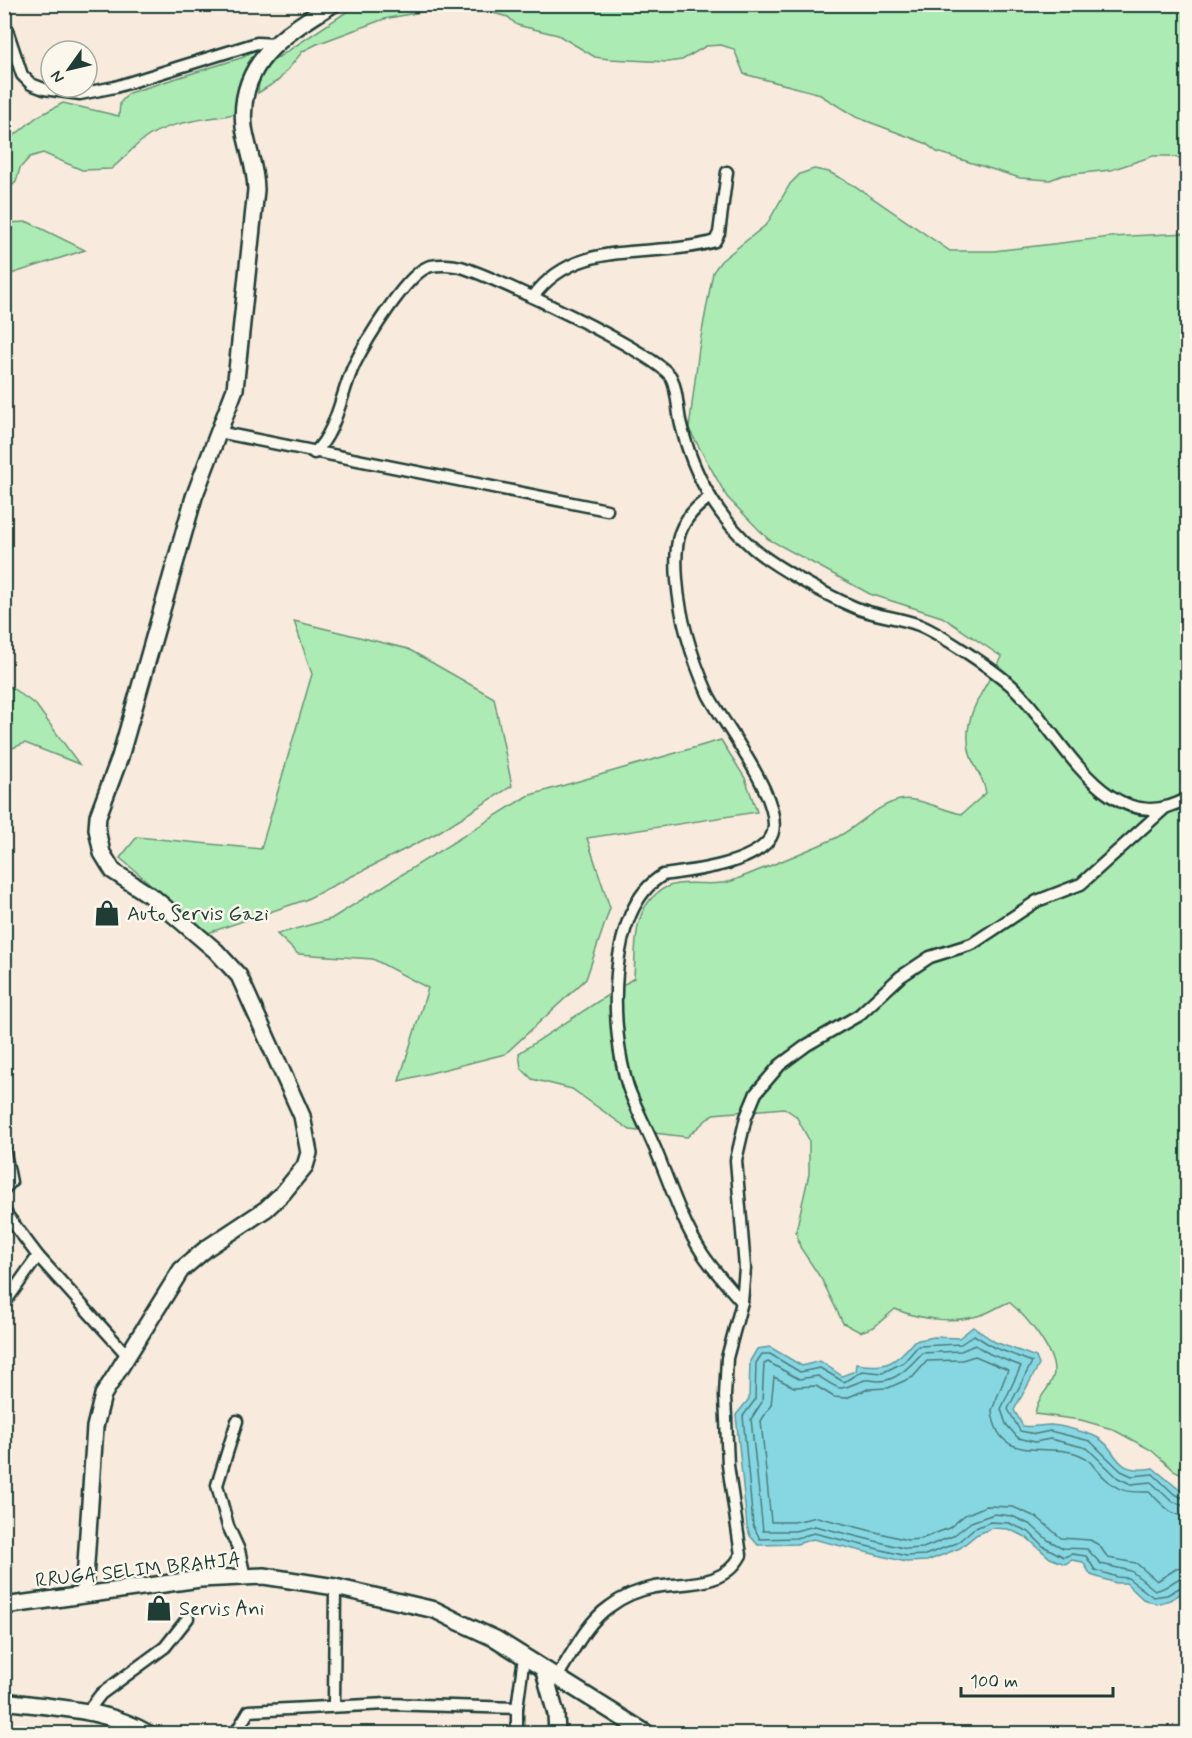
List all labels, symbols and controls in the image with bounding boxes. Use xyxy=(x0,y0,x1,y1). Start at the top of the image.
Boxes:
north arrow xyxy=(39,39,99,99)
text: N xyxy=(46,66,69,87)
shop icon: Auto Servis Gazi xyxy=(92,898,122,928)
place label: Auto Servis Gazi xyxy=(127,901,269,928)
street label: RRUGA SELIM BRAHJA xyxy=(34,1546,242,1595)
shop icon: Servis Ani xyxy=(144,1593,174,1623)
place label: Servis Ani xyxy=(179,1596,264,1623)
scale bar xyxy=(961,1660,1112,1698)
text: 100 m xyxy=(970,1670,1018,1694)

